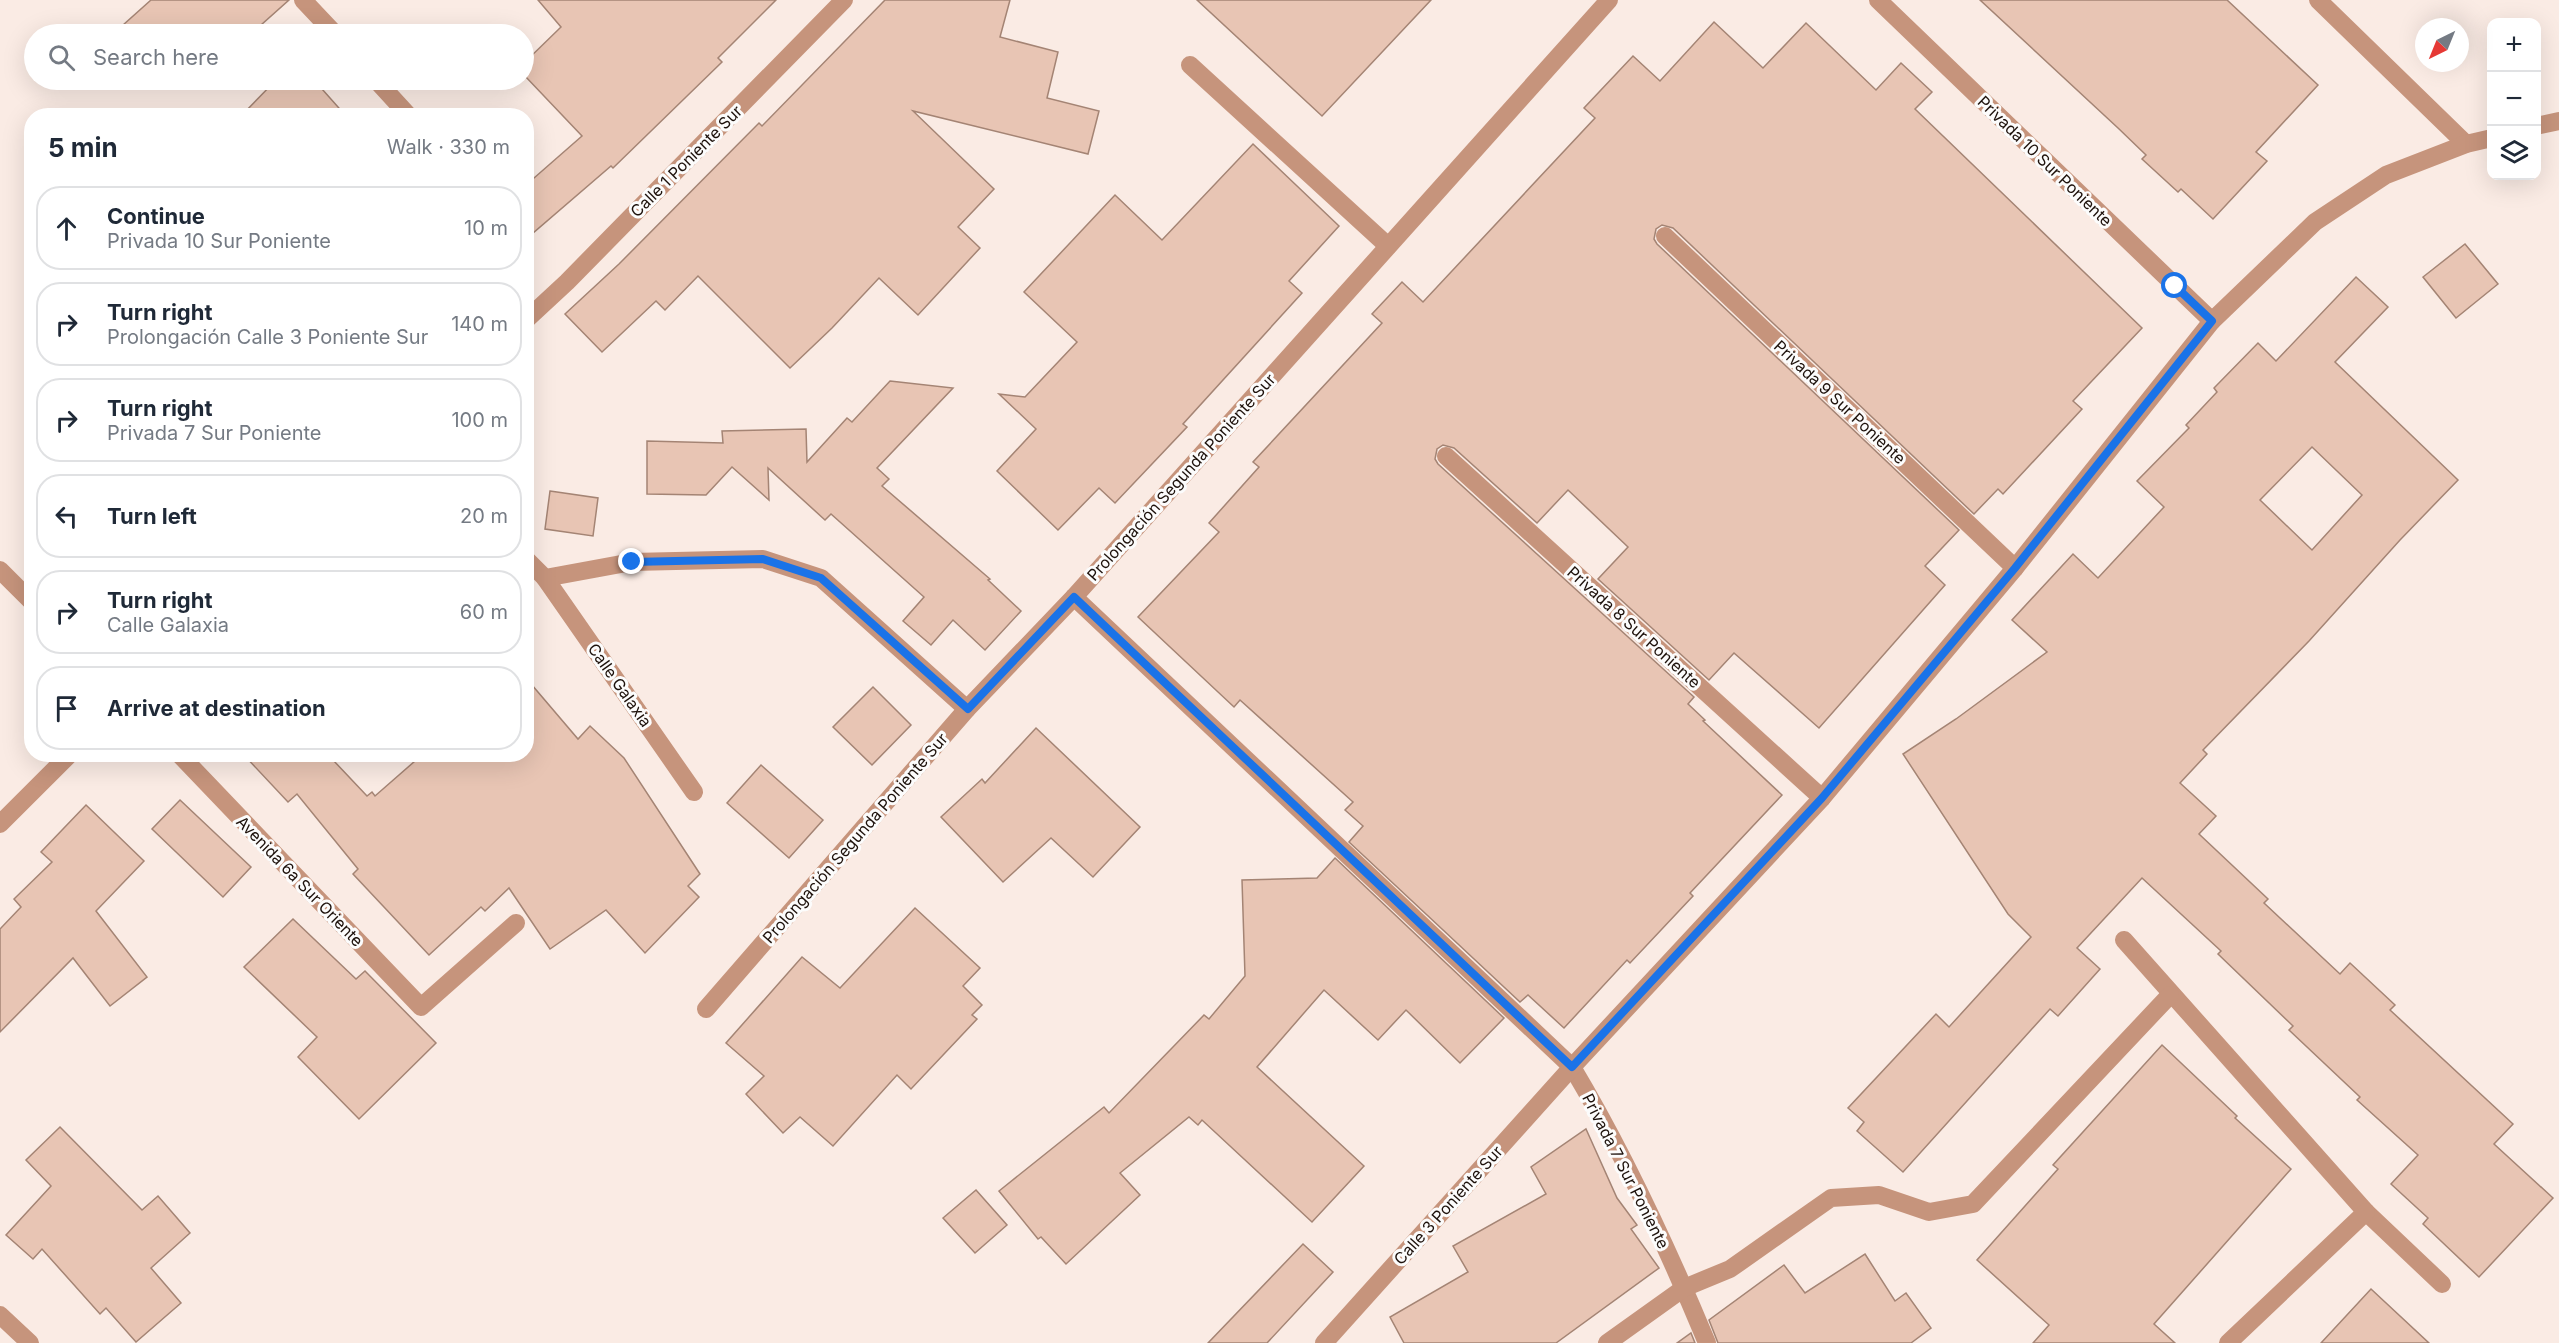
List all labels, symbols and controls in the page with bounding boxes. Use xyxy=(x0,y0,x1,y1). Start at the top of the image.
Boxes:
north arrow xyxy=(2415,18,2469,72)
map controls xyxy=(2487,18,2541,180)
button: + xyxy=(2487,18,2541,72)
search box xyxy=(24,24,534,90)
icon: search xyxy=(45,41,78,74)
text: Search here xyxy=(93,44,219,70)
button: − xyxy=(2487,72,2541,126)
street label: Privada 10 Sur Poniente xyxy=(1974,92,2116,230)
street label: Calle 1 Poniente Sur xyxy=(626,101,746,221)
button: layers xyxy=(2487,126,2541,180)
text: 5 min xyxy=(48,132,118,163)
text: Walk · 330 m xyxy=(387,135,510,159)
text: Continue xyxy=(107,203,205,229)
icon: ahead xyxy=(50,212,83,245)
text: 10 m xyxy=(464,216,508,240)
text: Privada 10 Sur Poniente xyxy=(107,229,331,253)
route start xyxy=(2161,272,2187,298)
text: Turn right xyxy=(107,299,213,325)
icon: right xyxy=(50,308,83,341)
text: 140 m xyxy=(451,312,508,336)
text: Prolongación Calle 3 Poniente Sur xyxy=(107,325,428,349)
street label: Privada 9 Sur Poniente xyxy=(1770,336,1910,468)
street label: Prolongación Segunda Poniente Sur xyxy=(1083,369,1279,585)
text: Turn right xyxy=(107,395,213,421)
icon: right xyxy=(50,404,83,437)
text: 100 m xyxy=(451,408,508,432)
text: Privada 7 Sur Poniente xyxy=(107,421,322,445)
icon: left xyxy=(50,500,83,533)
text: Turn left xyxy=(107,503,197,529)
text: 20 m xyxy=(460,504,508,528)
route end xyxy=(618,548,644,574)
street label: Privada 8 Sur Poniente xyxy=(1563,562,1705,692)
text: Turn right xyxy=(107,587,213,613)
icon: right xyxy=(50,596,83,629)
text: 60 m xyxy=(460,600,508,624)
text: Calle Galaxia xyxy=(107,613,229,637)
street label: Calle Galaxia xyxy=(584,639,656,731)
icon: arrive xyxy=(50,692,83,725)
text: Arrive at destination xyxy=(107,695,326,721)
street label: Prolongación Segunda Poniente Sur xyxy=(758,729,952,947)
street label: Avenida 6a Sur Oriente xyxy=(232,812,368,950)
street label: Privada 7 Sur Poniente xyxy=(1578,1090,1674,1252)
street label: Calle 3 Poniente Sur xyxy=(1389,1141,1507,1269)

